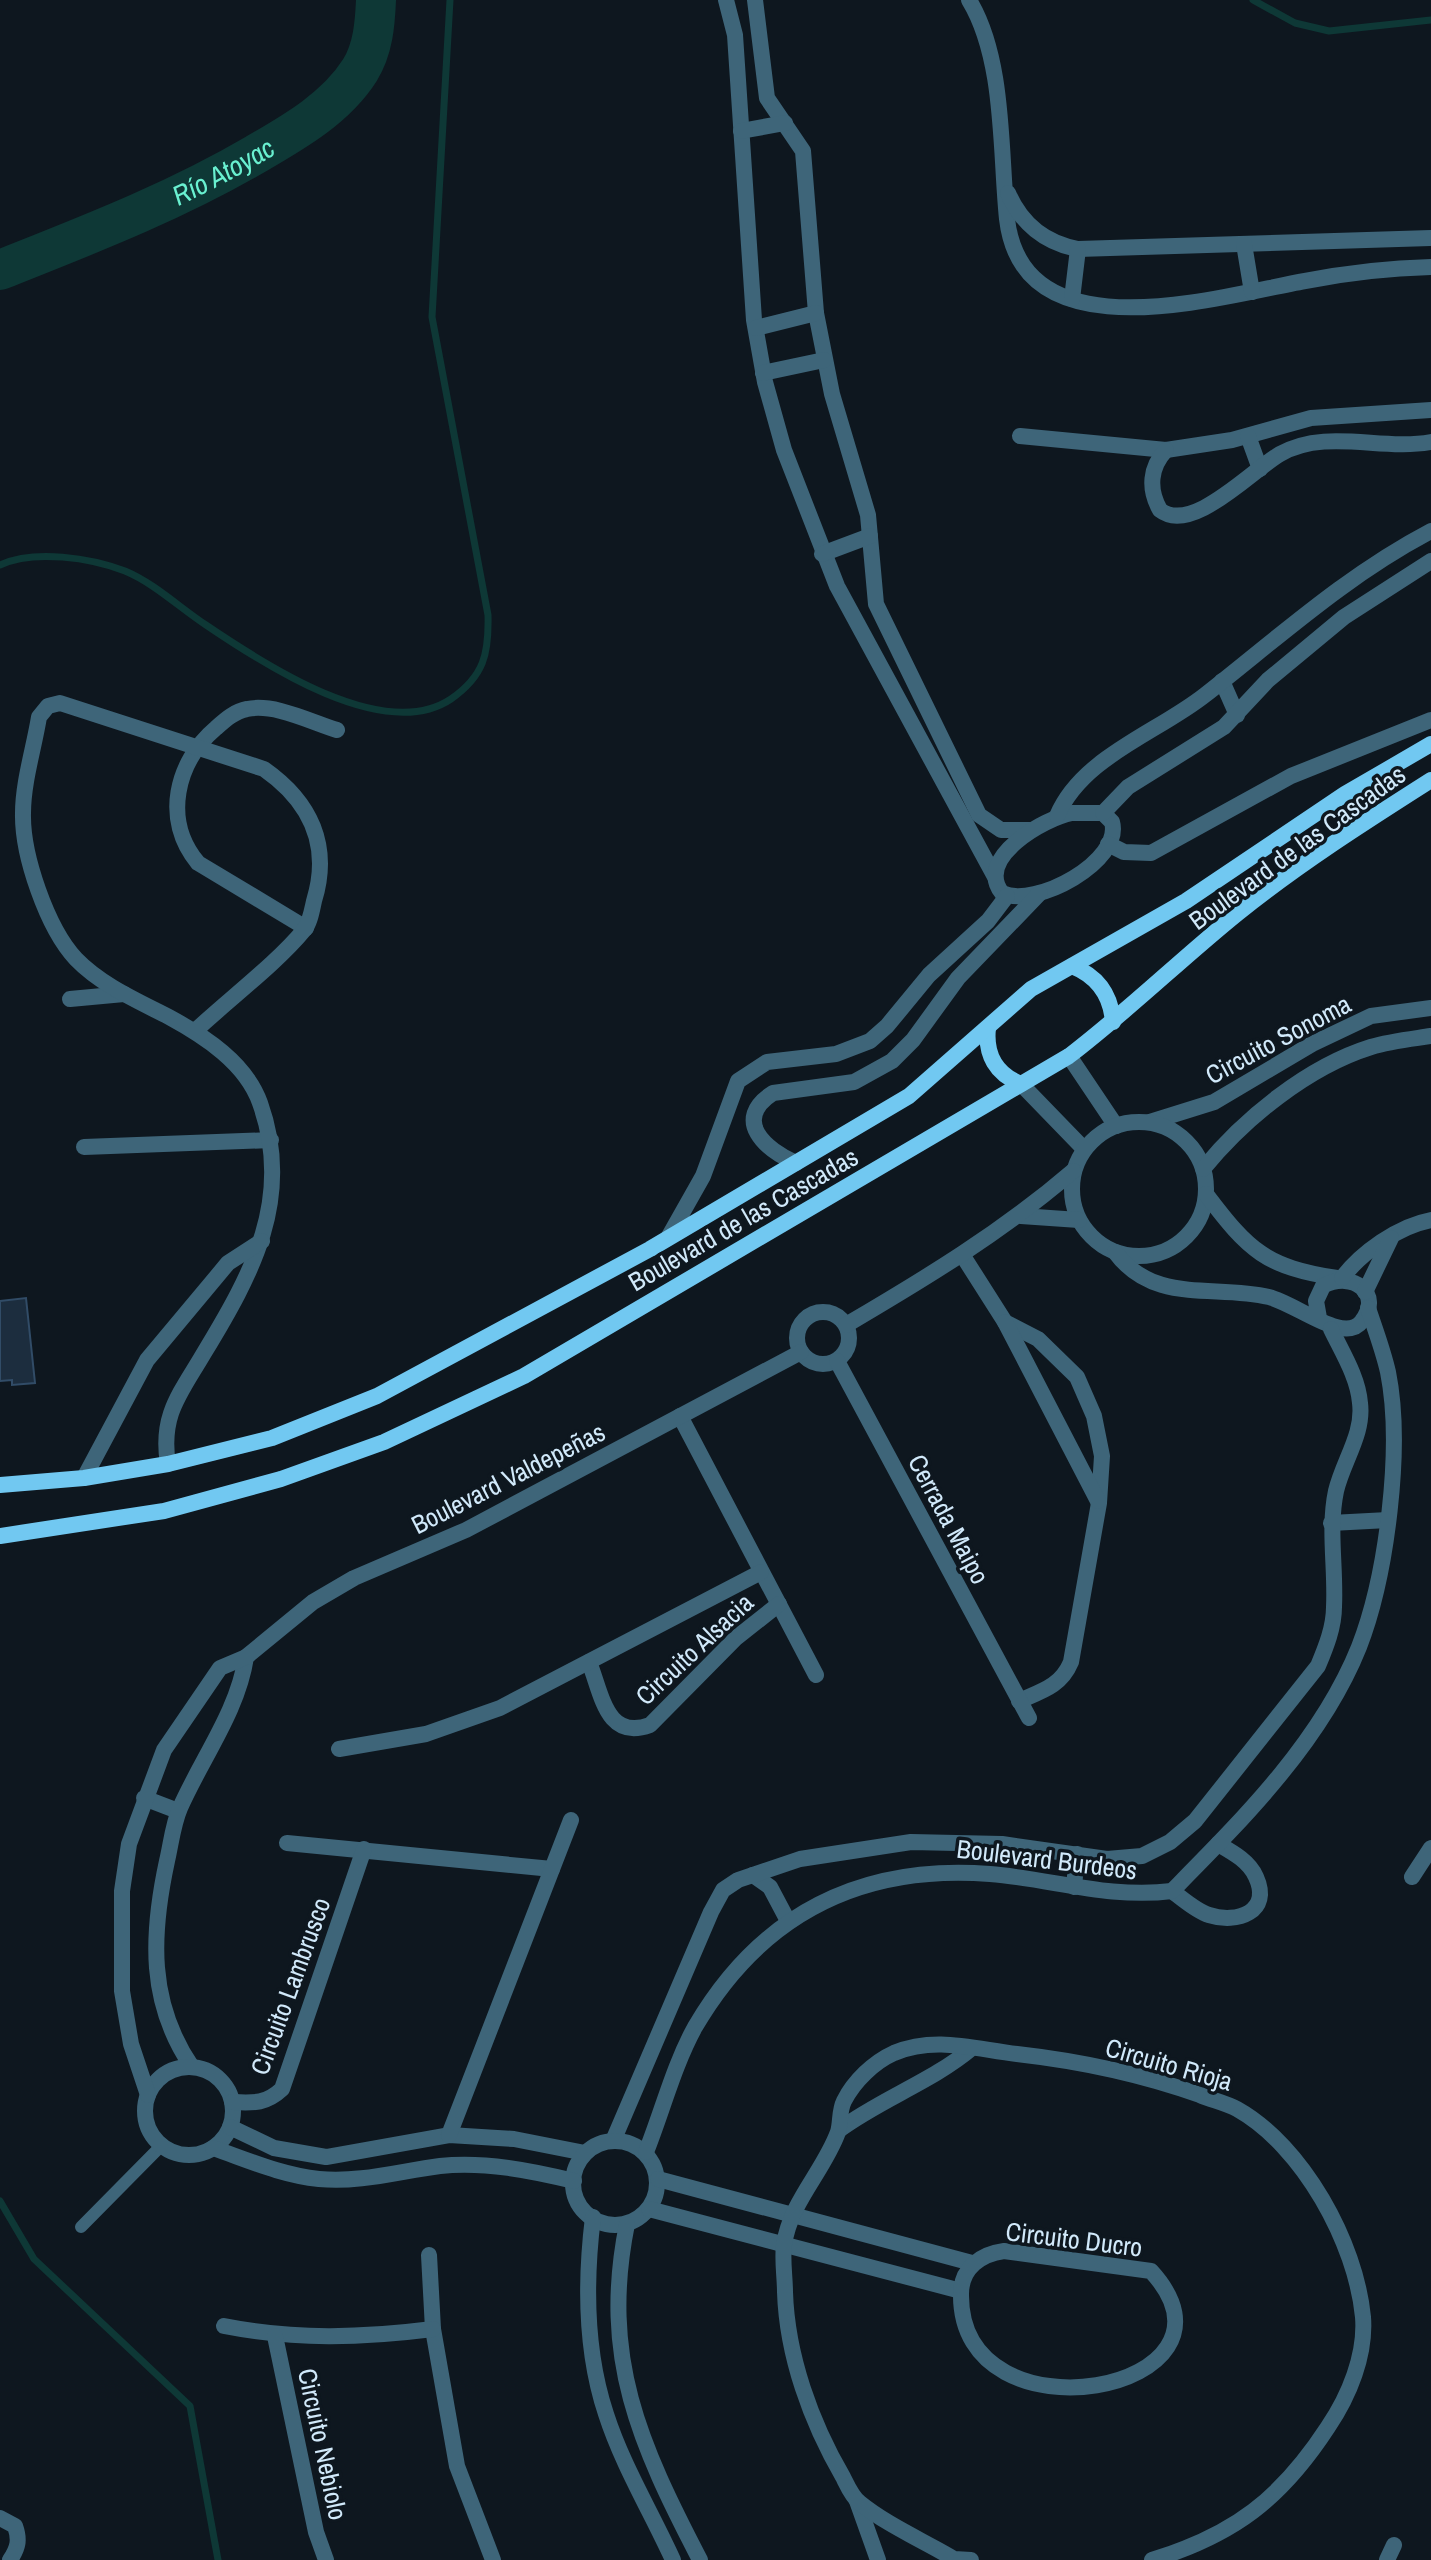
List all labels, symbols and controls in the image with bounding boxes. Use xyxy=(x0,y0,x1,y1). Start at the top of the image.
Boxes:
water label: Río Atoyac xyxy=(166,129,281,214)
street label: Boulevard de las Cascadas xyxy=(1182,757,1412,937)
street label: Circuito Sonoma xyxy=(1199,986,1357,1092)
street label: Boulevard de las Cascadas xyxy=(622,1139,864,1299)
street label: Boulevard Valdepeñas xyxy=(405,1414,611,1542)
street label: Cerrada Maipo xyxy=(900,1448,998,1590)
street label: Circuito Alsacia xyxy=(627,1585,761,1713)
street label: Boulevard Burdeos xyxy=(955,1831,1139,1887)
street label: Circuito Lambrusco xyxy=(242,1893,338,2079)
street label: Circuito Rioja xyxy=(1102,2029,1237,2099)
street label: Circuito Ducro xyxy=(1004,2213,1144,2265)
street label: Circuito Nebiolo xyxy=(290,2365,356,2523)

